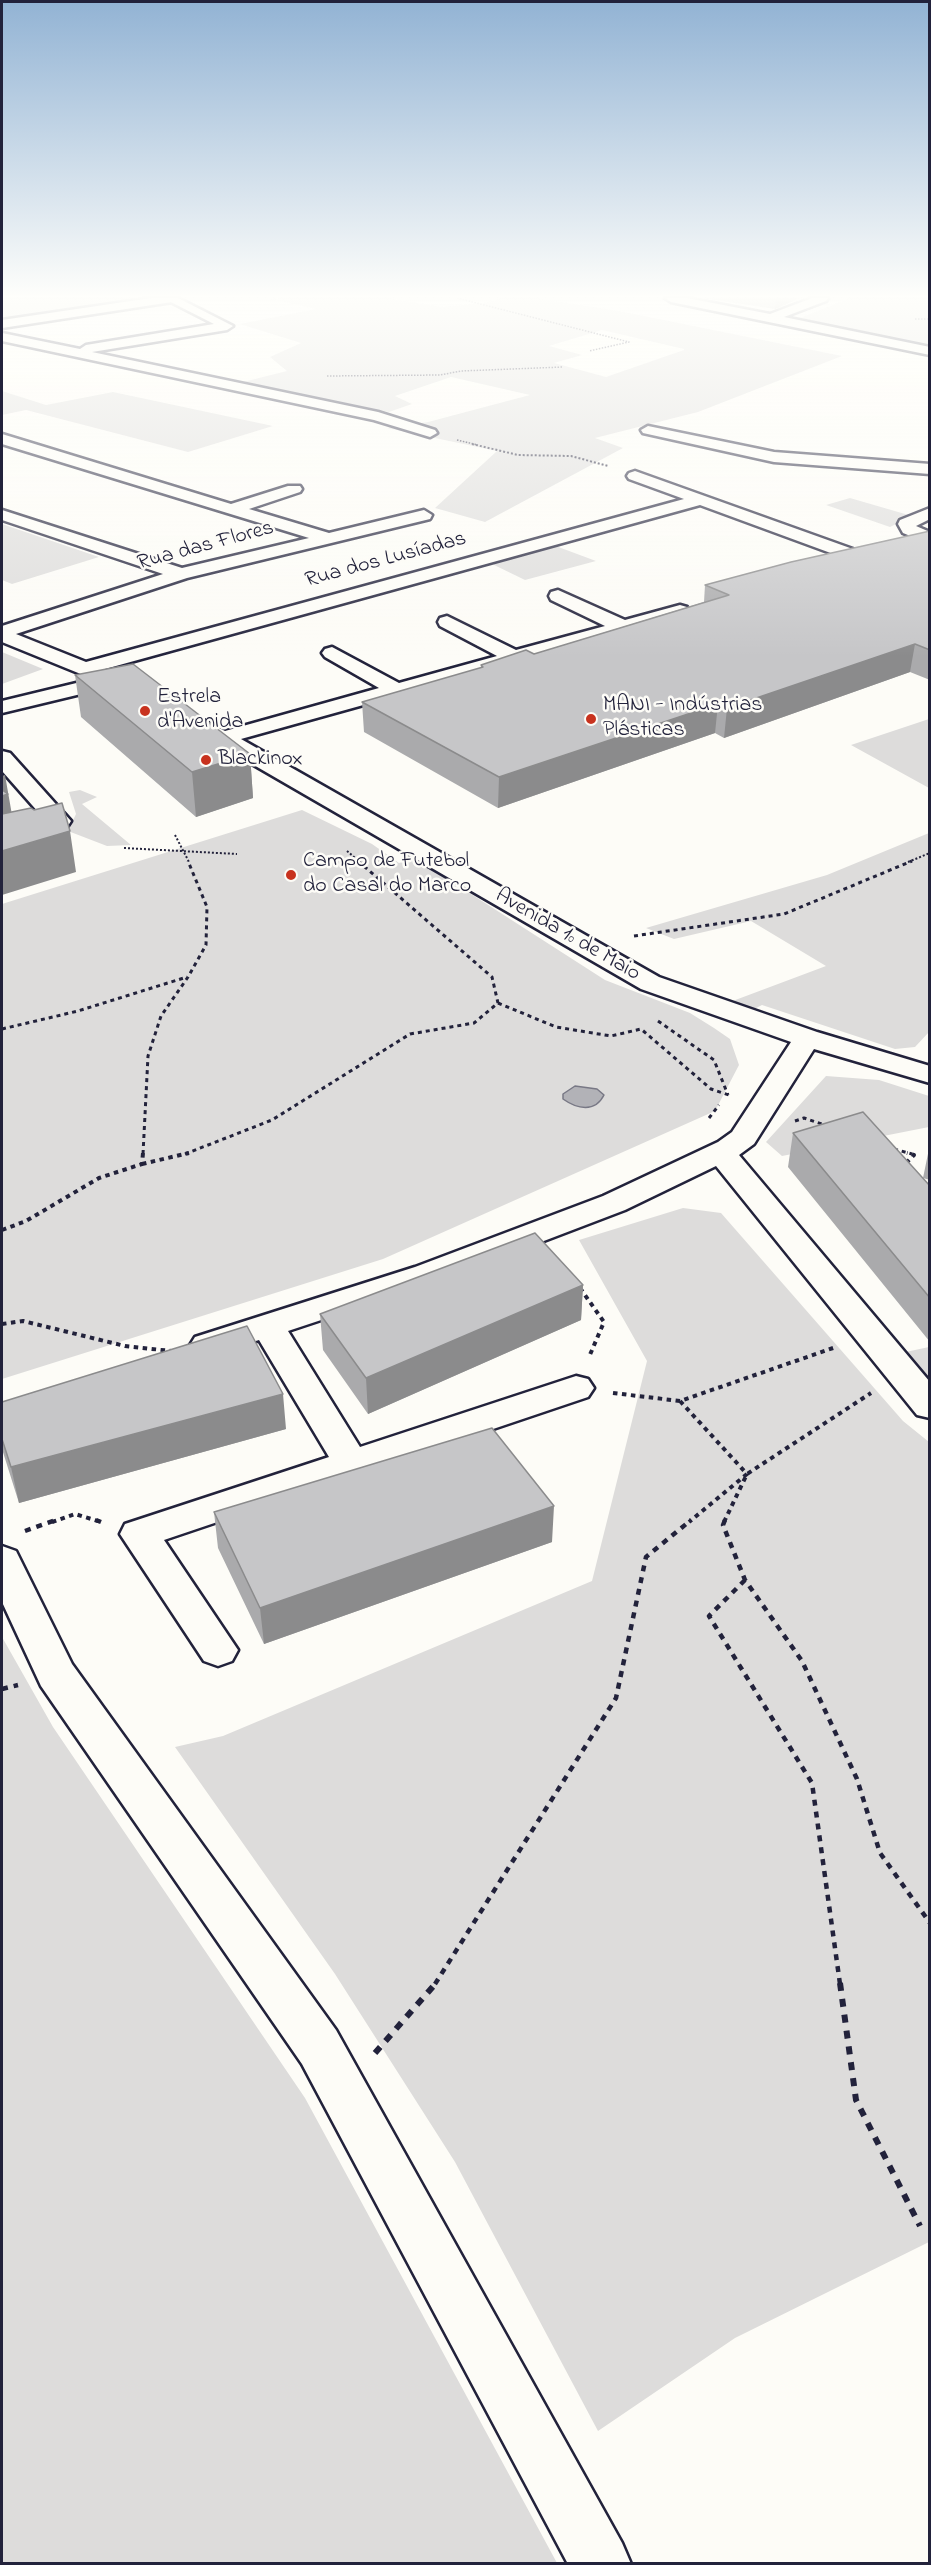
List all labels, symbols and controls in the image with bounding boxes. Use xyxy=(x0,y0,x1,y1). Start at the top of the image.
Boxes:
street label: Rua das Flores xyxy=(135,516,277,578)
street label: Rua dos Lusíadas xyxy=(303,527,469,595)
place label: Estrela d'Avenida xyxy=(157,685,243,736)
place label: MANI - Indústrias Plásticas xyxy=(603,693,763,744)
marker: Estrela d'Avenida xyxy=(138,704,152,718)
marker: MANI - Indústrias Plásticas xyxy=(584,712,598,726)
place label: Blackinox xyxy=(218,747,303,773)
marker: Blackinox xyxy=(199,753,213,767)
place label: Campo de Futebol do Casal do Marco xyxy=(303,849,471,900)
marker: Campo de Futebol do Casal do Marco xyxy=(284,868,298,882)
street label: Avenida 1º de Maio xyxy=(490,884,644,988)

